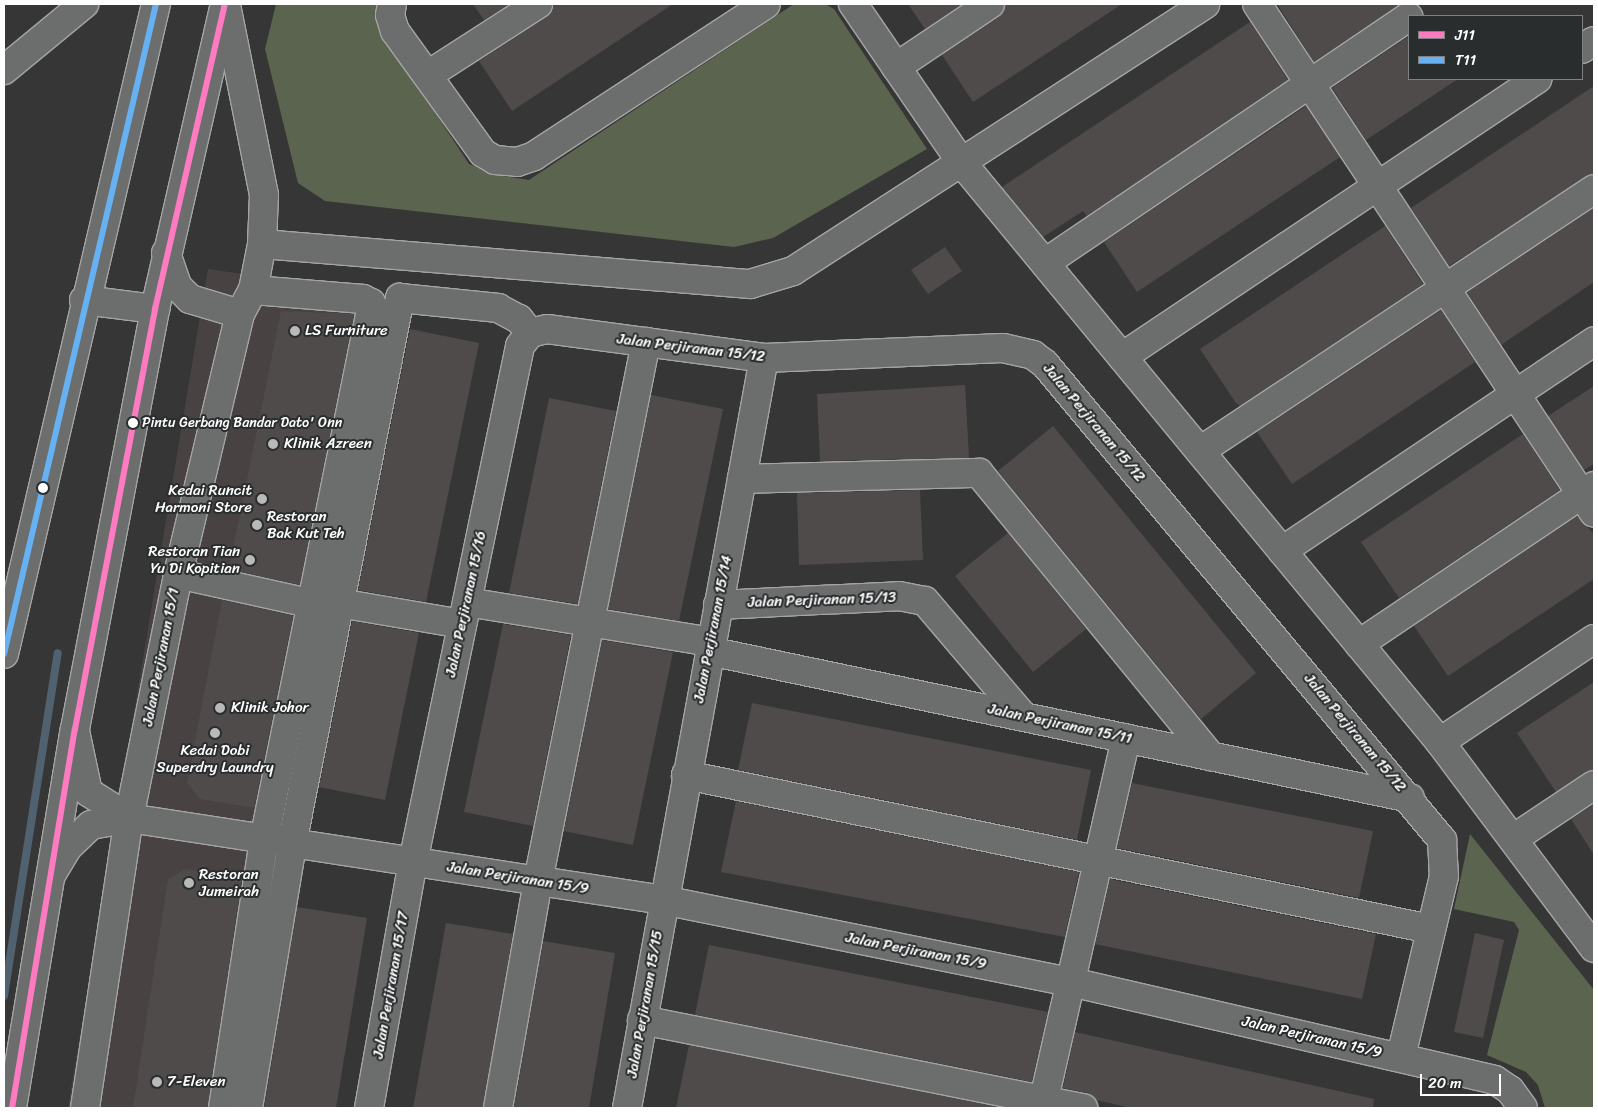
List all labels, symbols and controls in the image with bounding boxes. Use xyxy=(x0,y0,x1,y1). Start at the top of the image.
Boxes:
legend xyxy=(1408,15,1583,80)
text: J11 xyxy=(1455,22,1475,48)
text: T11 xyxy=(1455,47,1476,73)
place label: LS Furniture xyxy=(305,322,388,340)
marker: LS Furniture xyxy=(289,325,301,337)
street label: Jalan Perjiranan 15/12 xyxy=(616,330,766,366)
street label: Jalan Perjiranan 15/12 xyxy=(1039,360,1149,486)
place label: Pintu Gerbang Bandar Dato' Onn xyxy=(142,415,343,431)
marker: Pintu Gerbang Bandar Dato' Onn xyxy=(128,418,138,428)
place label: Klinik Azreen xyxy=(284,435,372,453)
marker: Klinik Azreen xyxy=(266,437,280,451)
place label: Kedai Runcit Harmoni Store xyxy=(155,481,252,516)
unlabelled marker xyxy=(38,483,48,493)
marker: Kedai Runcit Harmoni Store xyxy=(256,493,268,505)
place label: Restoran Bak Kut Teh xyxy=(267,507,346,542)
marker: Restoran Bak Kut Teh xyxy=(251,519,263,531)
street label: Jalan Perjiranan 15/16 xyxy=(442,529,490,679)
place label: Restoran Tian Yu Di Kopitian xyxy=(148,542,240,577)
street label: Jalan Perjiranan 15/14 xyxy=(690,553,736,705)
marker: Restoran Tian Yu Di Kopitian xyxy=(244,554,256,566)
street label: Jalan Perjiranan 15/1 xyxy=(139,586,183,728)
street label: Jalan Perjiranan 15/13 xyxy=(747,588,897,612)
street label: Jalan Perjiranan 15/12 xyxy=(1300,670,1410,796)
place label: Klinik Johor xyxy=(231,699,309,717)
street label: Jalan Perjiranan 15/11 xyxy=(986,700,1134,748)
marker: Klinik Johor xyxy=(213,701,227,715)
marker: Kedai Dobi Superdry Laundry xyxy=(209,727,221,739)
place label: Kedai Dobi Superdry Laundry xyxy=(156,741,274,776)
street label: Jalan Perjiranan 15/9 xyxy=(446,858,590,898)
place label: Restoran Jumeirah xyxy=(199,865,259,900)
marker: Restoran Jumeirah xyxy=(183,877,195,889)
street label: Jalan Perjiranan 15/17 xyxy=(369,910,413,1060)
street label: Jalan Perjiranan 15/15 xyxy=(623,928,667,1080)
street label: Jalan Perjiranan 15/9 xyxy=(844,928,988,974)
street label: Jalan Perjiranan 15/9 xyxy=(1240,1012,1384,1062)
scale bar xyxy=(1423,1064,1504,1096)
text: 20 m xyxy=(1428,1070,1462,1096)
place label: 7-Eleven xyxy=(167,1073,226,1091)
marker: 7-Eleven xyxy=(151,1076,163,1088)

